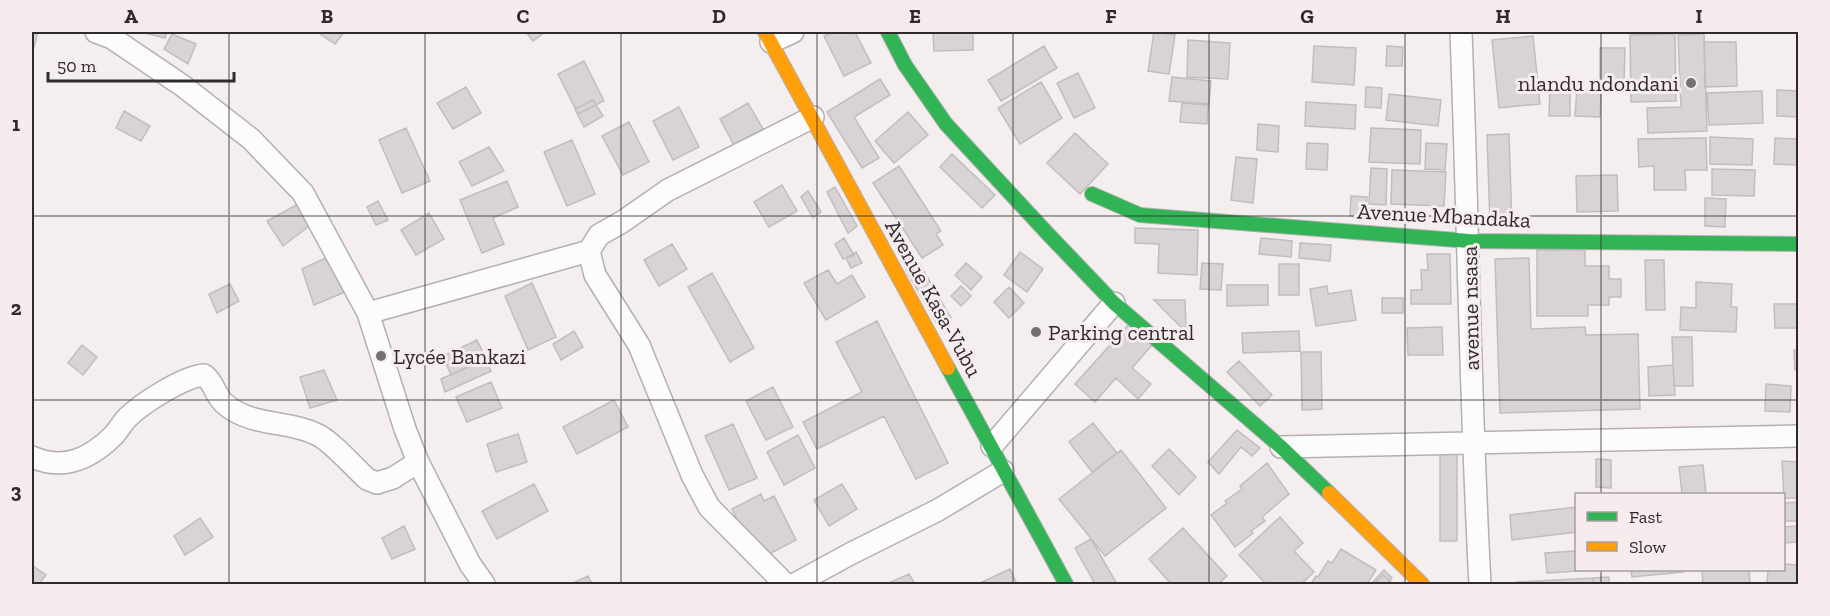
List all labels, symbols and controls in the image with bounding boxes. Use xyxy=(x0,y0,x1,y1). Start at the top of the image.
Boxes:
text: A xyxy=(124,4,138,28)
text: B xyxy=(321,4,333,28)
text: C xyxy=(517,4,530,28)
text: D xyxy=(712,4,726,28)
text: E xyxy=(909,4,921,28)
text: F xyxy=(1105,4,1117,28)
text: G xyxy=(1300,4,1314,28)
text: H xyxy=(1495,4,1511,28)
text: I xyxy=(1695,4,1703,28)
scale bar xyxy=(48,45,234,83)
text: 50 m xyxy=(57,55,97,77)
place label: nlandu ndondani xyxy=(1518,70,1679,97)
marker: nlandu ndondani xyxy=(1684,76,1698,90)
text: 1 xyxy=(12,112,20,136)
street label: Avenue Mbandaka xyxy=(1356,197,1532,234)
street label: Avenue Kasa-Vubu xyxy=(879,215,988,382)
street label: avenue nsasa xyxy=(1456,245,1485,371)
text: 2 xyxy=(11,296,22,320)
place label: Parking central xyxy=(1048,319,1195,346)
marker: Parking central xyxy=(1029,325,1043,339)
place label: Lycée Bankazi xyxy=(393,343,526,370)
marker: Lycée Bankazi xyxy=(374,349,388,363)
text: 3 xyxy=(11,479,22,503)
legend xyxy=(1575,493,1785,571)
text: Fast xyxy=(1629,506,1662,528)
text: Slow xyxy=(1629,536,1666,558)

